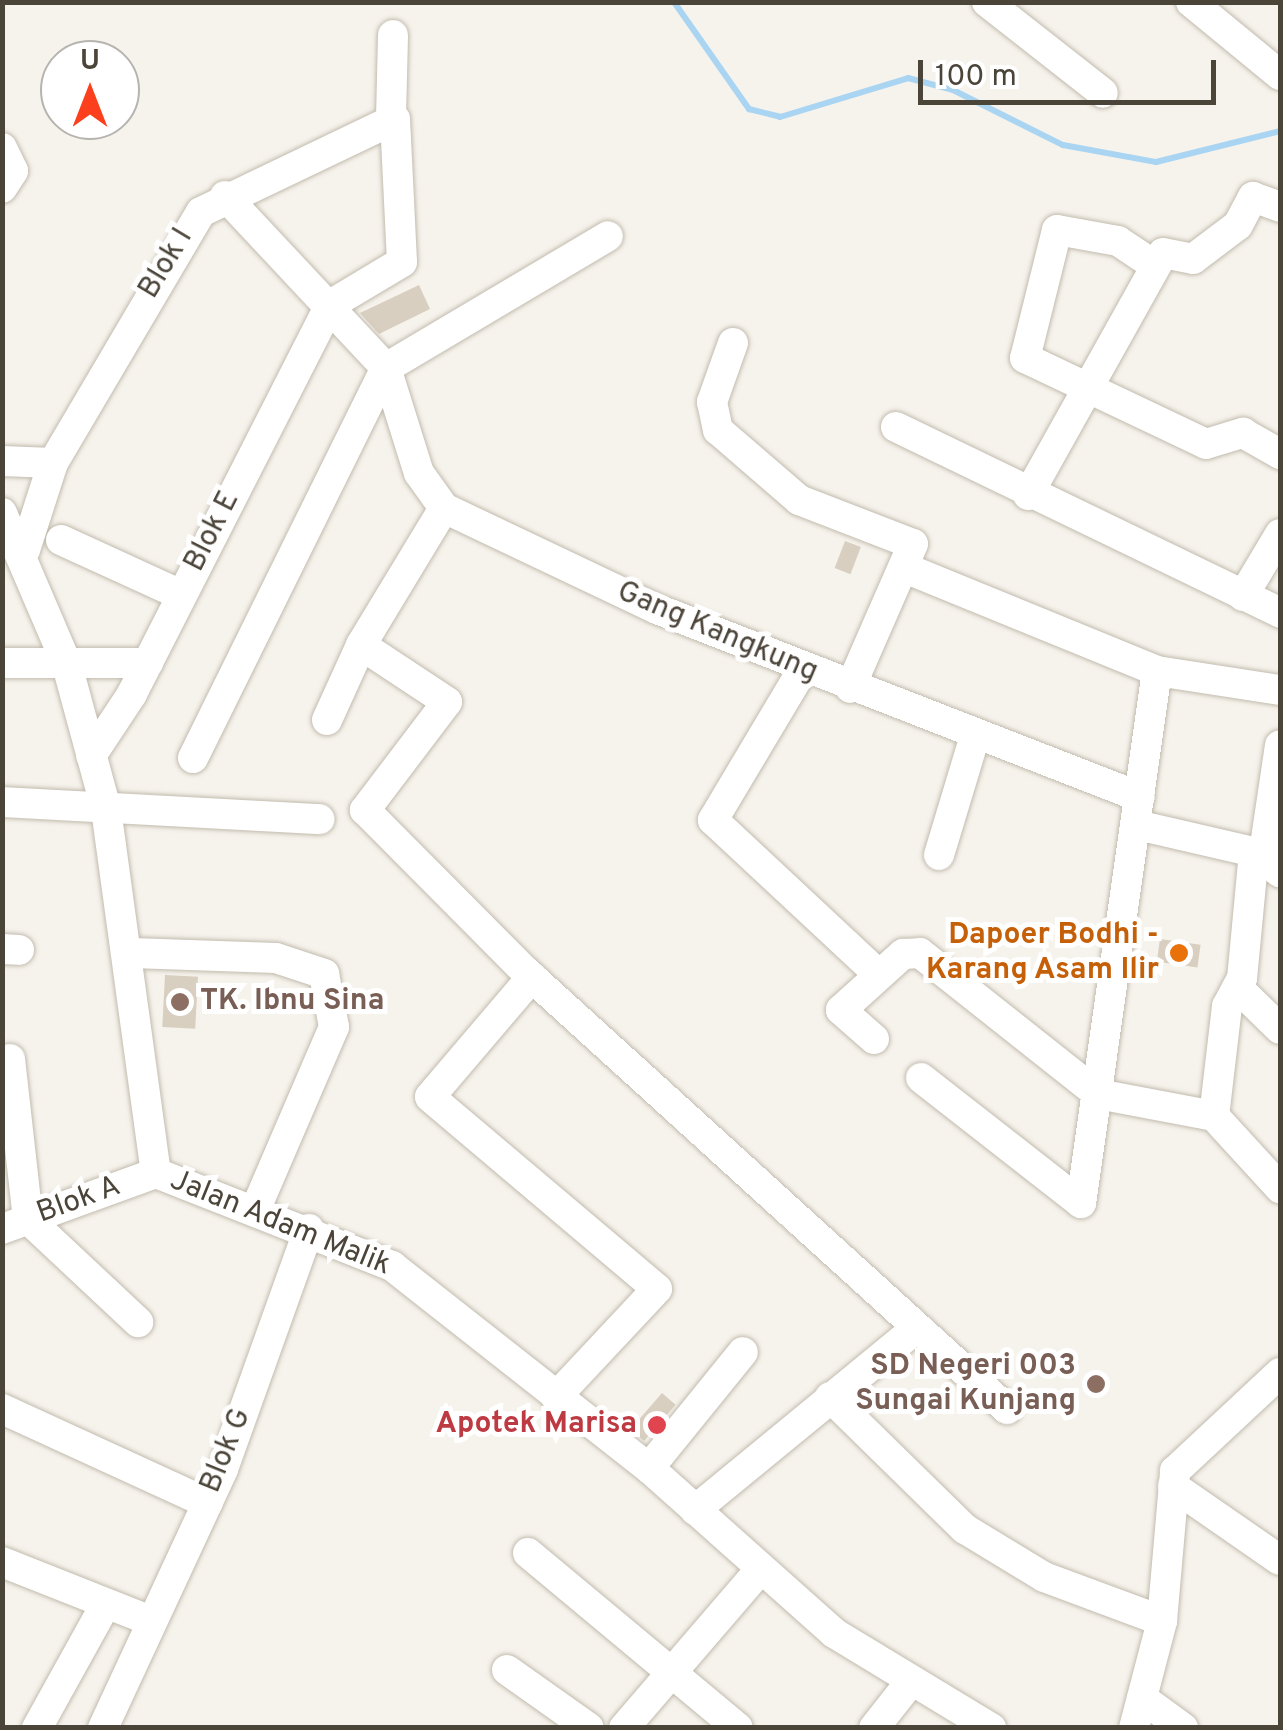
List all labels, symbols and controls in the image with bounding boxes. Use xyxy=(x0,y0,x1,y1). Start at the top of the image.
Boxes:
north arrow xyxy=(40,40,140,140)
scale bar xyxy=(923,40,1220,102)
text: U xyxy=(80,44,100,80)
text: 100 m xyxy=(935,59,1017,96)
street label: Blok I xyxy=(132,222,202,306)
street label: Blok E xyxy=(178,486,248,578)
street label: Gang Kangkung xyxy=(611,574,823,692)
place label: Dapoer Bodhi - Karang Asam Ilir xyxy=(925,918,1159,988)
marker: Dapoer Bodhi - Karang Asam Ilir xyxy=(1168,942,1190,964)
place label: TK. Ibnu Sina xyxy=(200,984,384,1020)
marker: TK. Ibnu Sina xyxy=(169,991,191,1013)
street label: Jalan Adam Malik xyxy=(164,1163,396,1285)
street label: Blok A xyxy=(32,1169,126,1233)
place label: SD Negeri 003 Sungai Kunjang xyxy=(855,1349,1076,1420)
marker: SD Negeri 003 Sungai Kunjang xyxy=(1085,1373,1107,1395)
street label: Blok G xyxy=(194,1404,260,1498)
place label: Apotek Marisa xyxy=(435,1407,637,1443)
marker: Apotek Marisa xyxy=(646,1414,668,1436)

